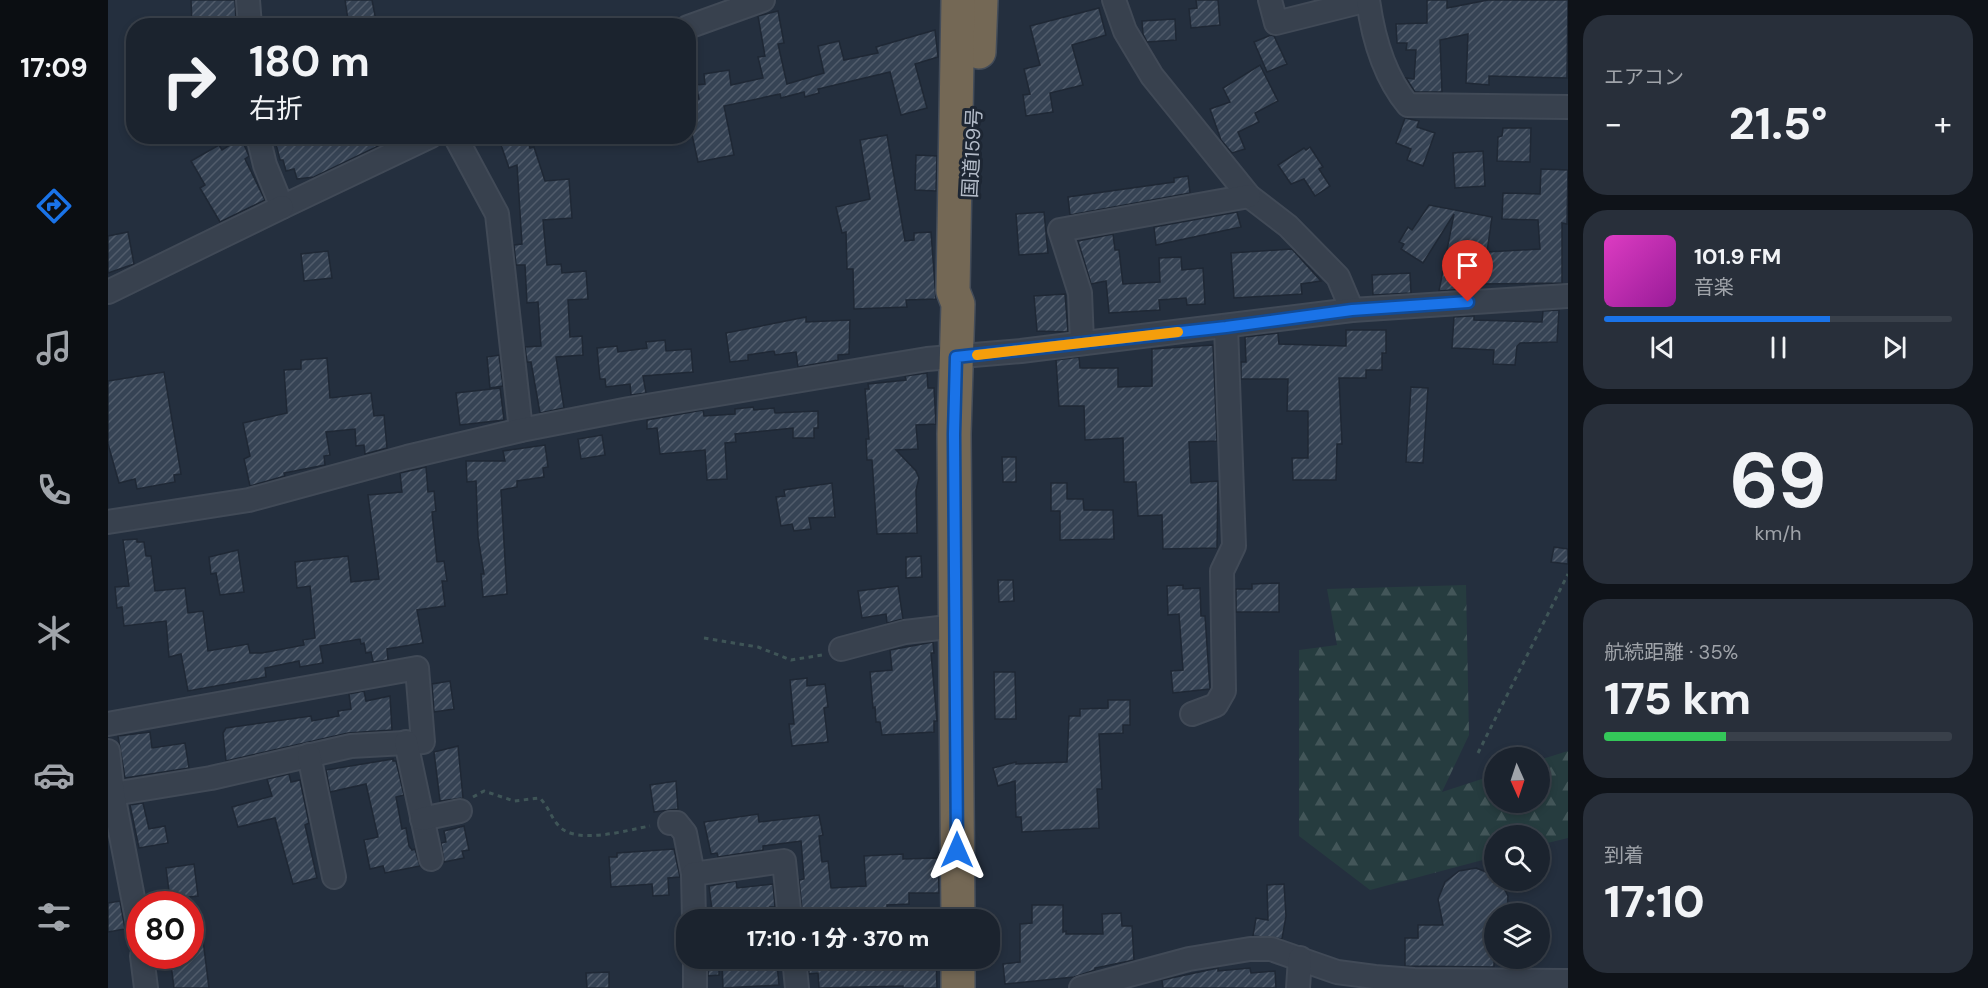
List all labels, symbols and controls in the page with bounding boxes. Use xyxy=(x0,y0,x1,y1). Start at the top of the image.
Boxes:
text: 180 m xyxy=(249,34,370,89)
icon: right xyxy=(150,42,228,120)
text: 17:09 xyxy=(20,50,88,85)
text: エアコン xyxy=(1604,64,1684,90)
text: 右折 xyxy=(249,91,303,126)
text: 21.5° xyxy=(1729,94,1827,153)
text: − xyxy=(1604,102,1622,145)
text: + xyxy=(1934,102,1952,145)
street label: 国道159号 xyxy=(957,107,987,199)
icon: directions xyxy=(33,185,75,227)
pin xyxy=(1442,240,1493,302)
text: 101.9 FM xyxy=(1694,242,1781,271)
icon: arrive xyxy=(1451,249,1484,282)
text: 音楽 xyxy=(1694,274,1734,300)
icon: music xyxy=(33,327,75,369)
icon: previous xyxy=(1646,331,1679,364)
icon: pause xyxy=(1762,331,1795,364)
icon: next xyxy=(1878,331,1911,364)
text: 69 xyxy=(1729,430,1827,531)
icon: phone xyxy=(33,469,75,511)
text: km/h xyxy=(1754,520,1802,546)
icon: climate xyxy=(33,612,75,654)
text: 航続距離 · 35% xyxy=(1604,639,1738,665)
text: 175 km xyxy=(1604,669,1751,728)
north arrow xyxy=(1484,747,1550,813)
map controls xyxy=(1484,747,1550,969)
icon: car xyxy=(33,754,75,796)
position arrow xyxy=(925,818,989,882)
button: search xyxy=(1484,825,1550,891)
text: 到着 xyxy=(1604,842,1644,868)
text: 17:10 xyxy=(1604,872,1705,931)
speed limit sign: 80 xyxy=(126,891,204,969)
icon: filters xyxy=(33,896,75,938)
button: layers xyxy=(1484,903,1550,969)
text: 17:10 · 1 分 · 370 m xyxy=(747,924,929,953)

